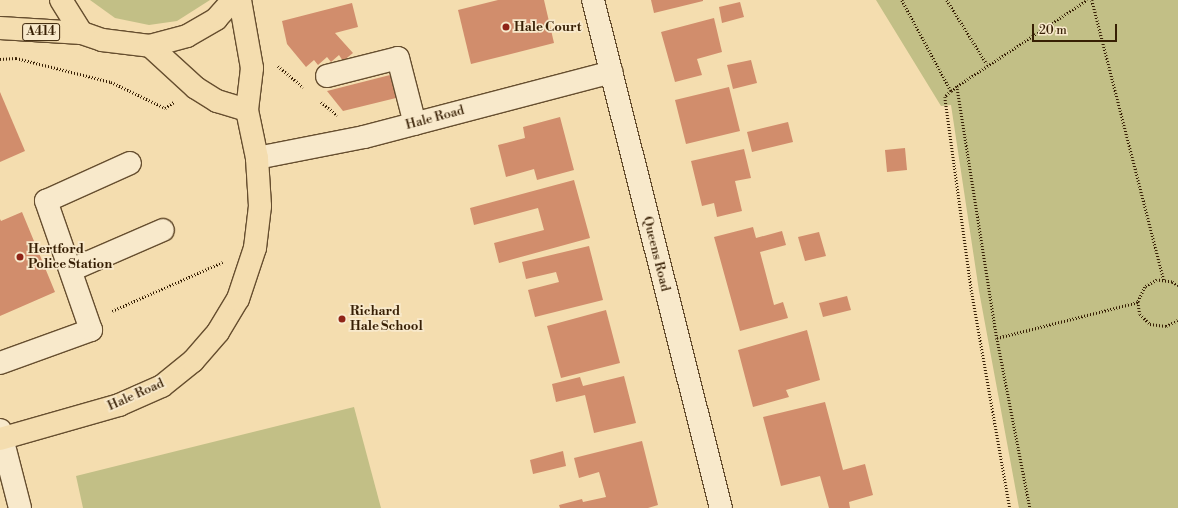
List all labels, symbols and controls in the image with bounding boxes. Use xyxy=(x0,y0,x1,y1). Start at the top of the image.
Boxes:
scale bar xyxy=(1034,16,1119,42)
place label: Hale Court xyxy=(514,19,581,35)
road number: A414 xyxy=(22,22,60,42)
marker: Hale Court xyxy=(501,22,511,32)
text: 20 m xyxy=(1039,23,1067,38)
street label: Hale Road xyxy=(404,103,466,133)
street label: Queens Road xyxy=(639,215,673,293)
place label: Hertford Police Station xyxy=(28,242,112,273)
marker: Hertford Police Station xyxy=(15,252,25,262)
place label: Richard Hale School xyxy=(350,304,423,335)
marker: Richard Hale School xyxy=(337,314,347,324)
street label: Hale Road xyxy=(105,376,167,414)

